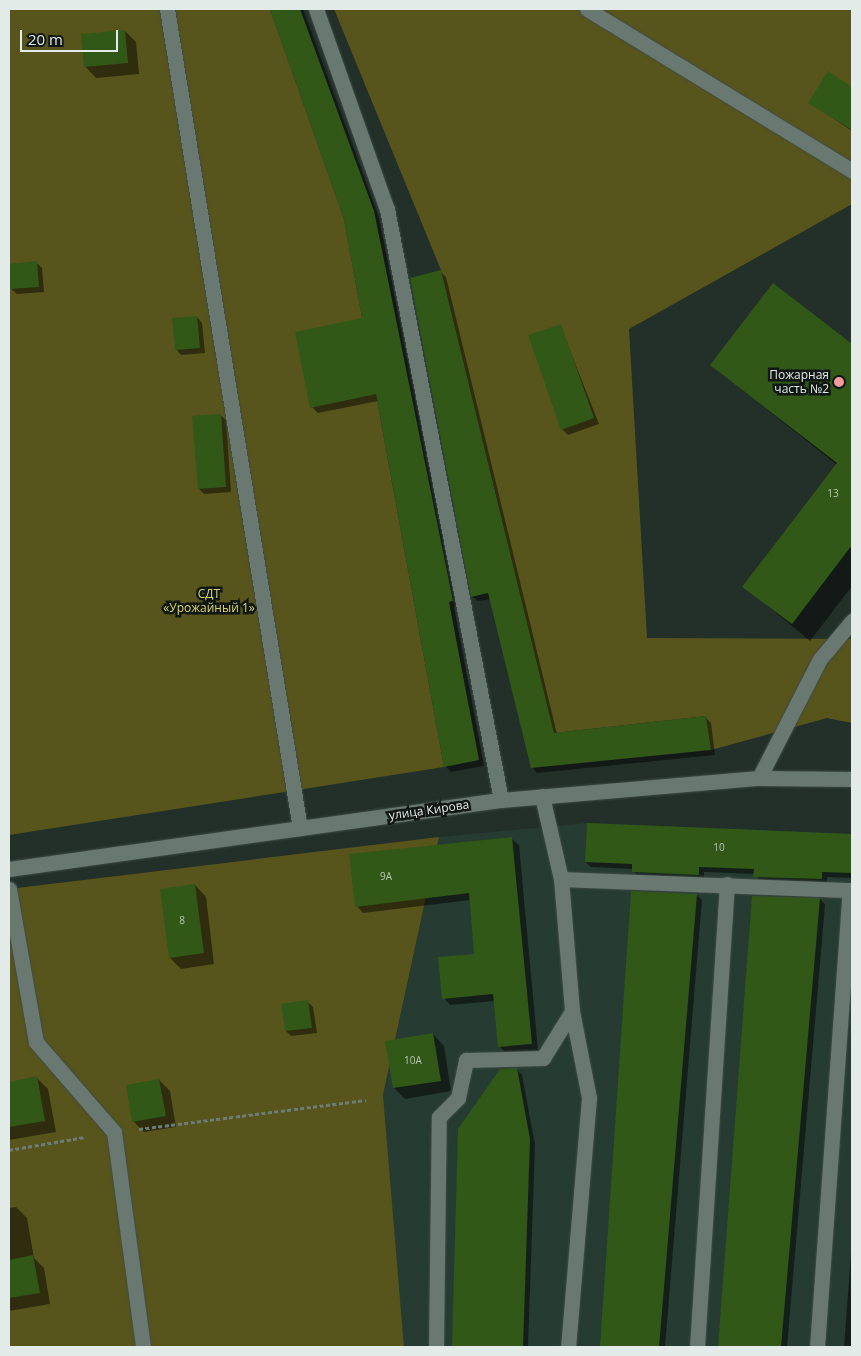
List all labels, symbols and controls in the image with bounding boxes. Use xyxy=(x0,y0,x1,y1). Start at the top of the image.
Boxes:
scale bar xyxy=(22,20,120,52)
text: 20 m xyxy=(28,29,63,49)
place label: Пожарная часть №2 xyxy=(769,368,829,396)
marker: Пожарная часть №2 xyxy=(833,376,845,388)
house number: 13 xyxy=(827,488,839,500)
park label: СДТ «Урожайный 1» xyxy=(163,587,255,615)
street label: улица Кирова xyxy=(388,797,470,823)
house number: 10 xyxy=(713,842,725,854)
house number: 9А xyxy=(380,871,392,883)
house number: 8 xyxy=(179,915,185,927)
house number: 10А xyxy=(404,1055,422,1067)

